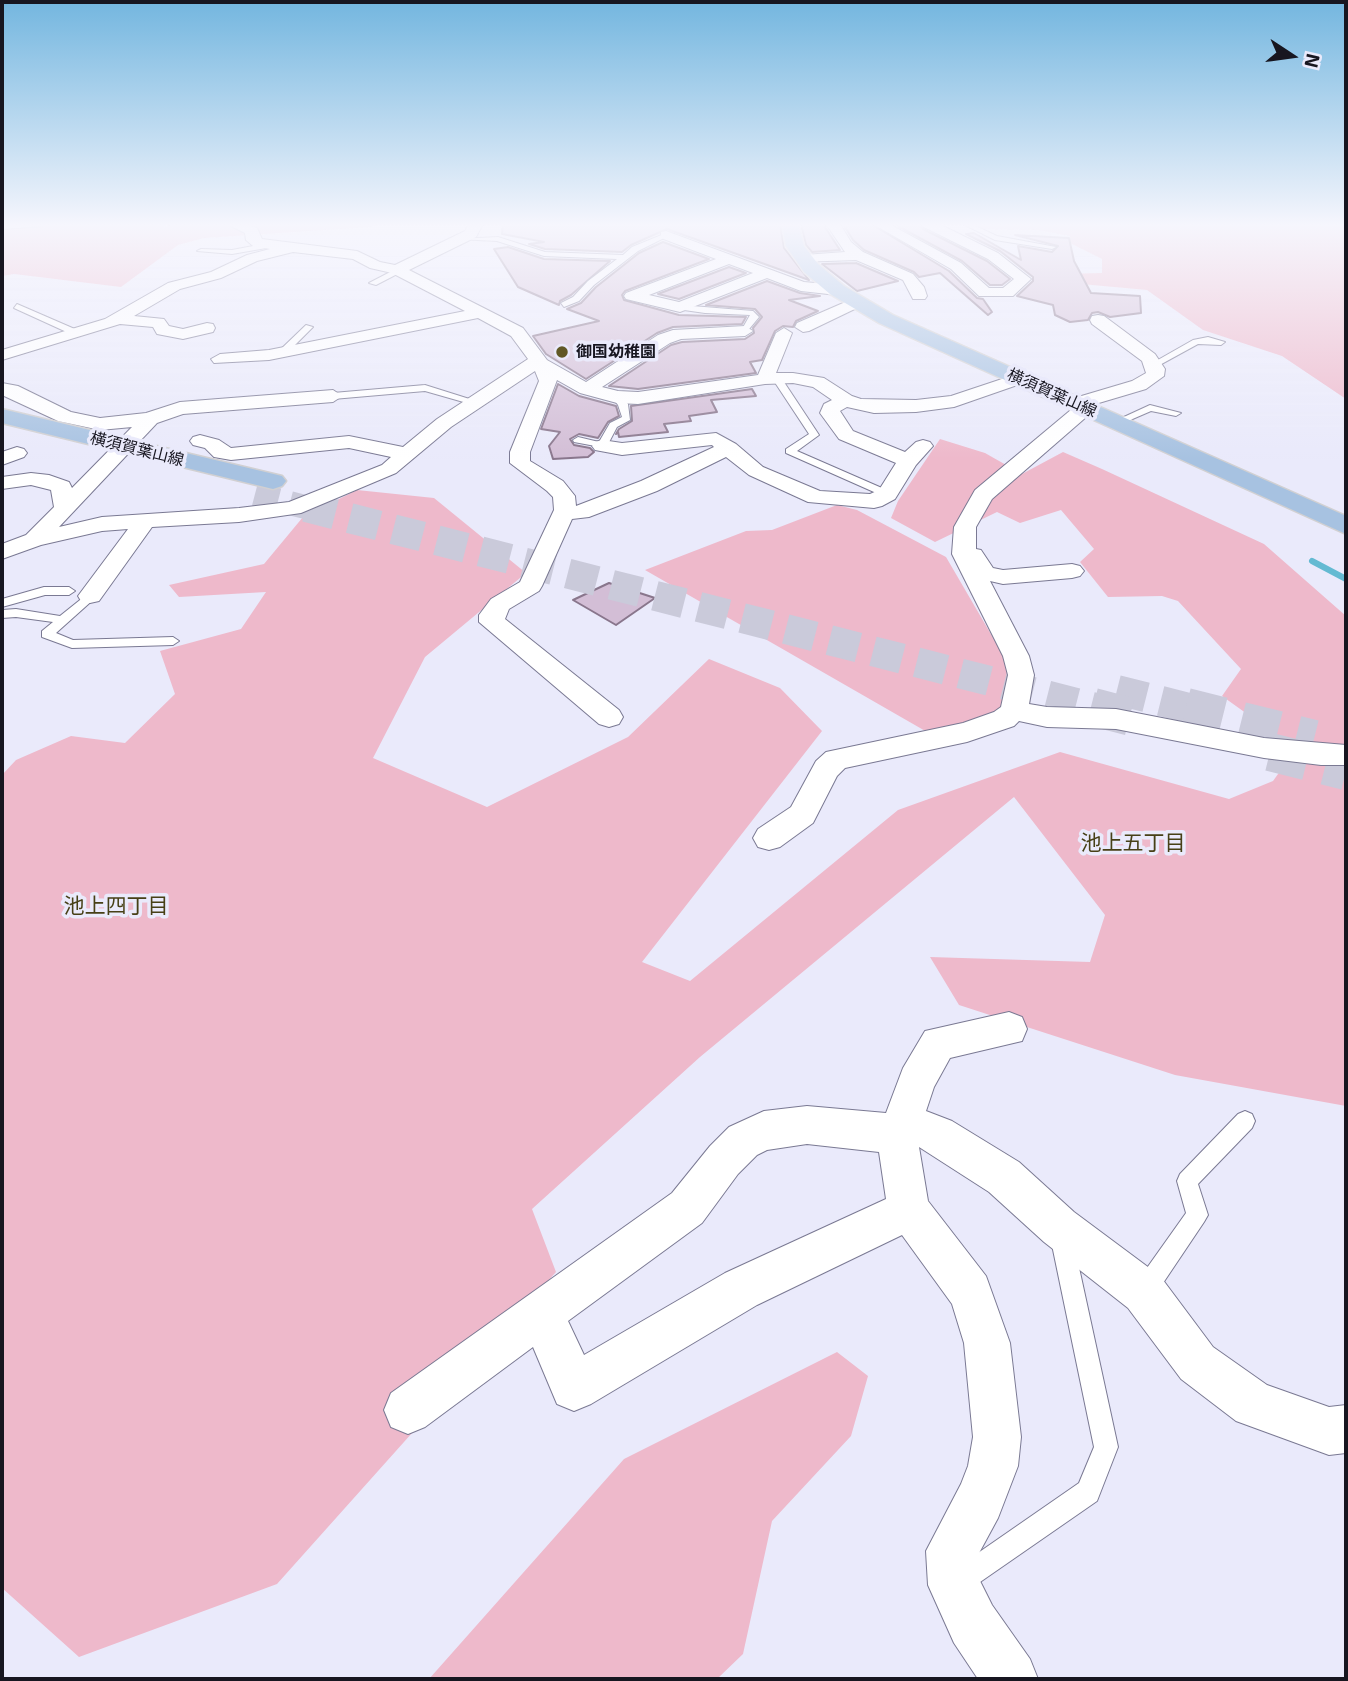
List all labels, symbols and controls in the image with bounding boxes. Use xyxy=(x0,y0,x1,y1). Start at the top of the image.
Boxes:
north arrow xyxy=(1257,21,1327,91)
text: N xyxy=(1300,52,1326,70)
place label: 御国幼稚園 xyxy=(576,342,656,362)
marker: 御国幼稚園 xyxy=(554,344,570,360)
street label: 横須賀葉山線 xyxy=(1004,365,1100,421)
street label: 横須賀葉山線 xyxy=(88,428,186,470)
district label: 池上五丁目 xyxy=(1081,830,1185,856)
district label: 池上四丁目 xyxy=(64,893,168,919)

